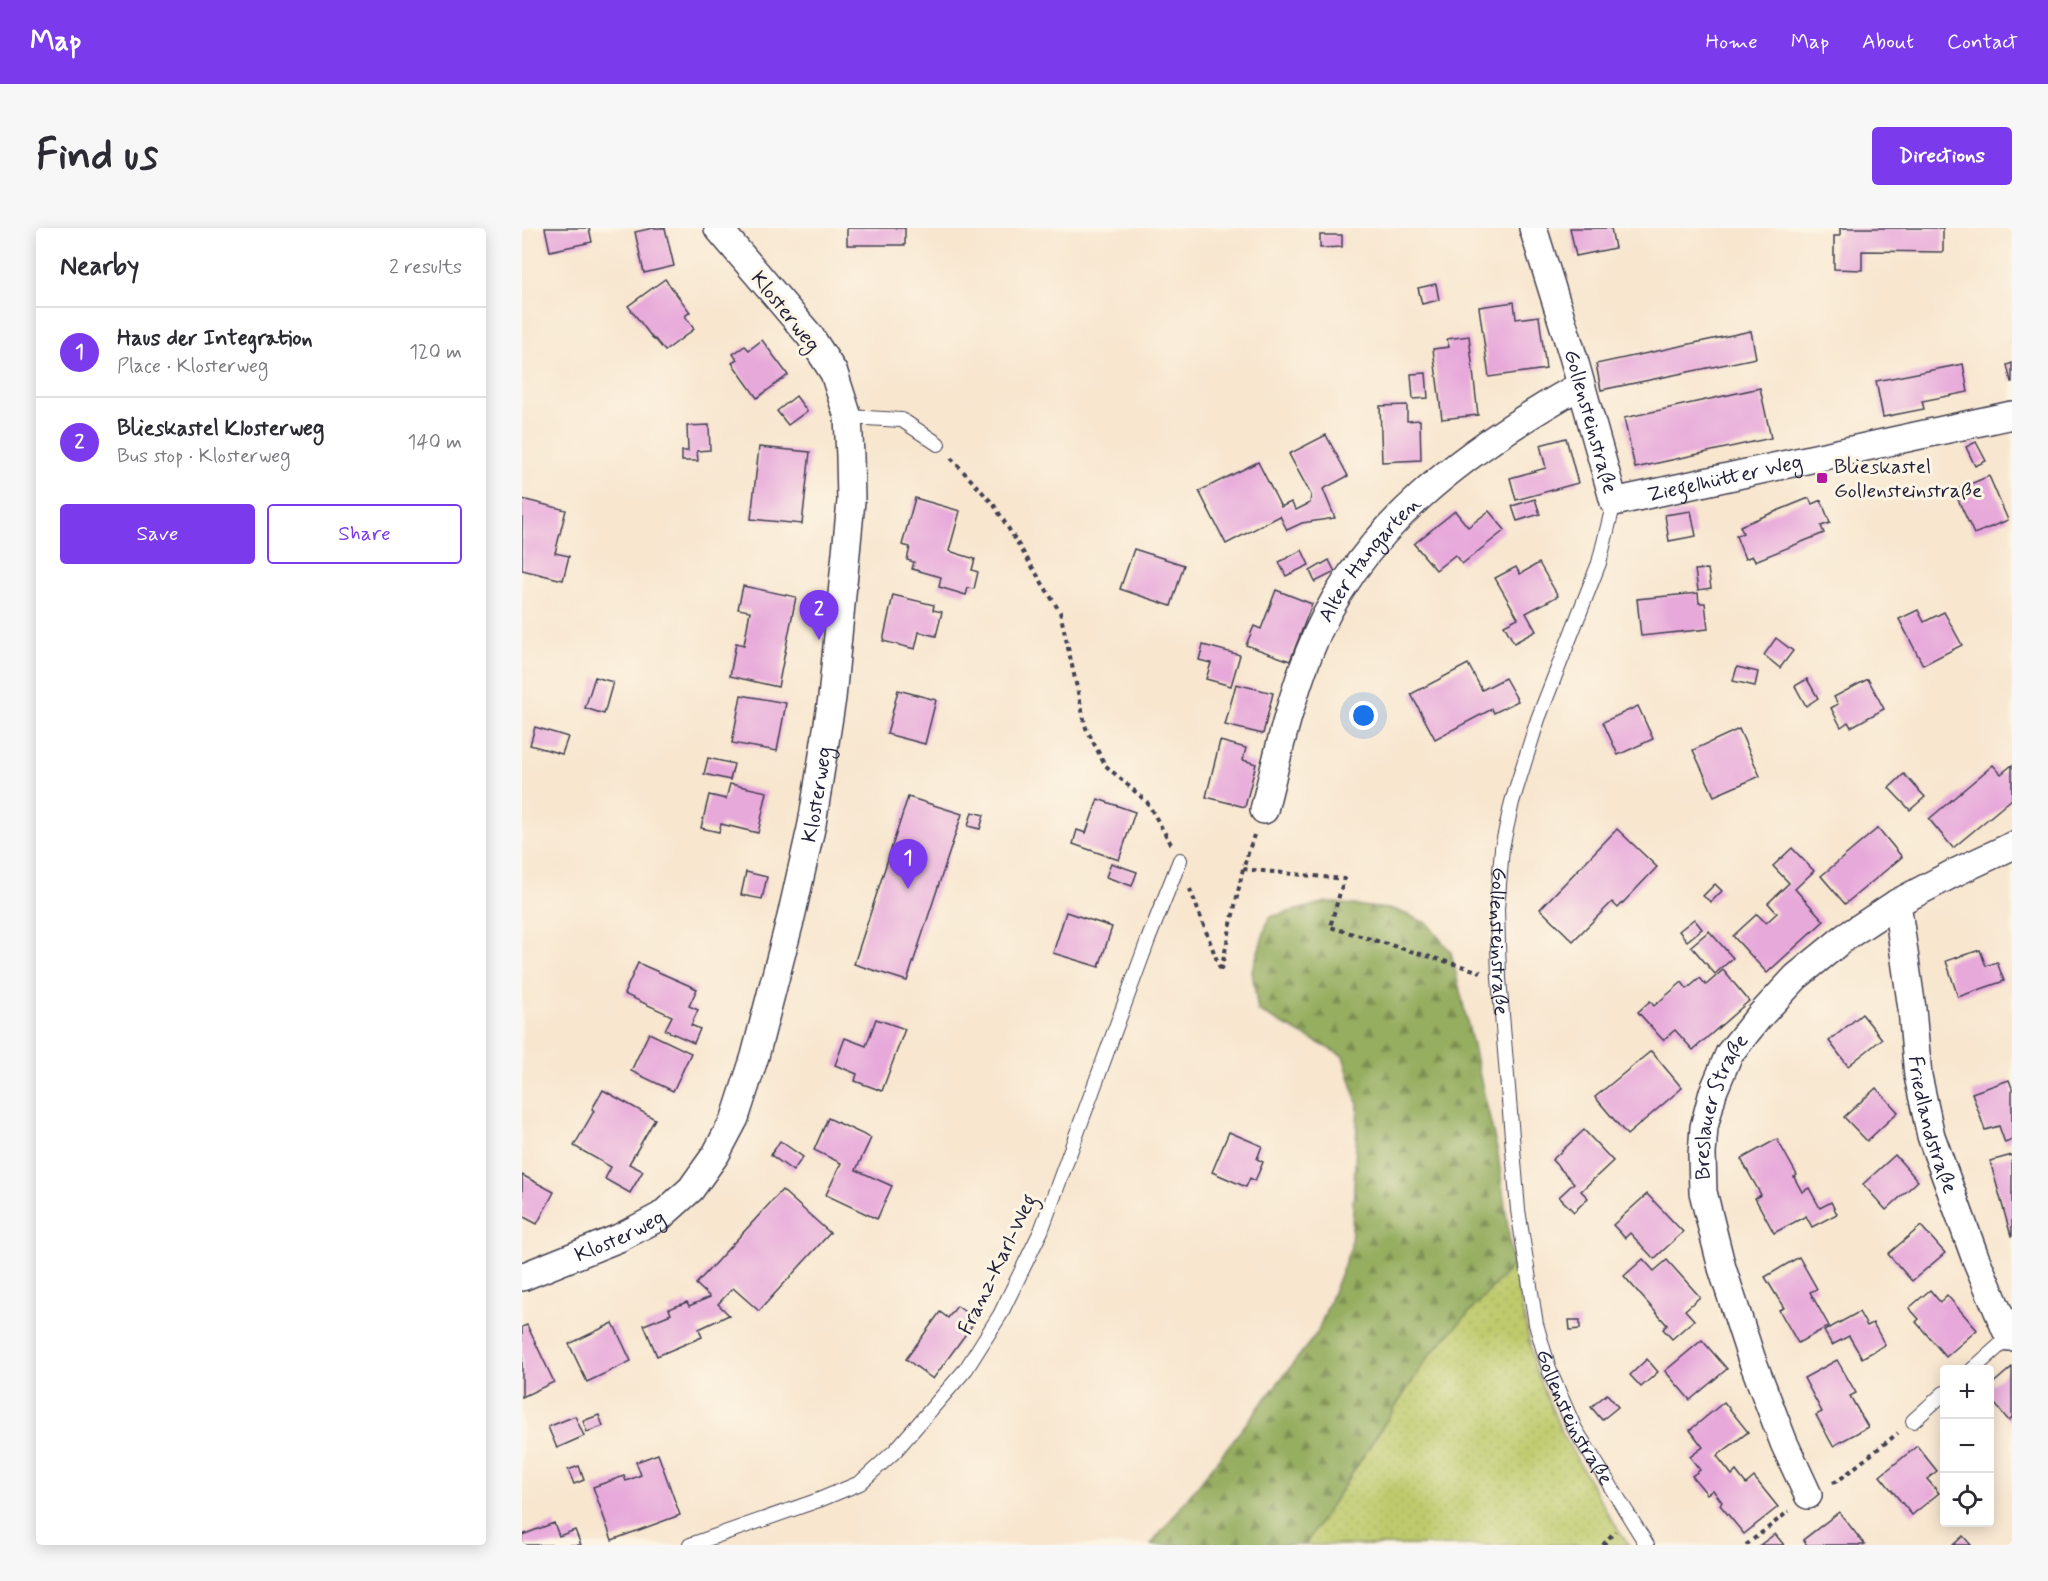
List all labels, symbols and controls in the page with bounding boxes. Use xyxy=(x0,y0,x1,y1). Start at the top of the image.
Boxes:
text: Map xyxy=(30,24,81,61)
text: Home xyxy=(1706,28,1758,56)
text: Map xyxy=(1791,28,1829,56)
text: About xyxy=(1862,28,1914,56)
text: Contact xyxy=(1947,28,2018,56)
button: Directions xyxy=(1872,127,2012,185)
text: Find us xyxy=(36,129,158,184)
text: Nearby xyxy=(60,250,139,284)
text: 2 results xyxy=(389,254,462,281)
street label: Klosterweg xyxy=(743,265,826,359)
text: Haus der Integration xyxy=(117,325,313,353)
text: 1 xyxy=(75,339,84,366)
text: 120 m xyxy=(409,339,462,366)
street label: Gollensteinstraße xyxy=(1557,346,1624,497)
text: Place · Klosterweg xyxy=(117,353,268,380)
text: Blieskastel Klosterweg xyxy=(117,415,324,443)
text: 2 xyxy=(75,429,84,456)
text: 140 m xyxy=(408,429,462,456)
text: Bus stop · Klosterweg xyxy=(117,443,291,470)
street label: Ziegelhütter Weg xyxy=(1645,448,1805,509)
place label: Blieskastel Gollensteinstraße xyxy=(1834,453,1982,505)
marker: Blieskastel Gollensteinstraße xyxy=(1815,471,1829,485)
street label: Alter Hangarten xyxy=(1312,490,1428,627)
button: Save xyxy=(60,504,255,564)
button: Share xyxy=(267,504,462,564)
pin: 2 xyxy=(800,590,838,640)
your location xyxy=(1349,701,1378,730)
street label: Klosterweg xyxy=(795,745,840,845)
pin: 1 xyxy=(888,840,928,889)
street label: Gollensteinstraße xyxy=(1482,866,1515,1017)
street label: Breslauer Straße xyxy=(1689,1028,1755,1180)
street label: Friedlandstraße xyxy=(1901,1055,1964,1198)
street label: Franz-Karl-Weg xyxy=(952,1189,1046,1340)
street label: Klosterweg xyxy=(571,1203,671,1269)
street label: Gollensteinstraße xyxy=(1529,1346,1619,1491)
map controls xyxy=(1940,1365,1994,1527)
button: + xyxy=(1940,1365,1994,1419)
button: − xyxy=(1940,1419,1994,1473)
button: locate xyxy=(1940,1473,1994,1527)

